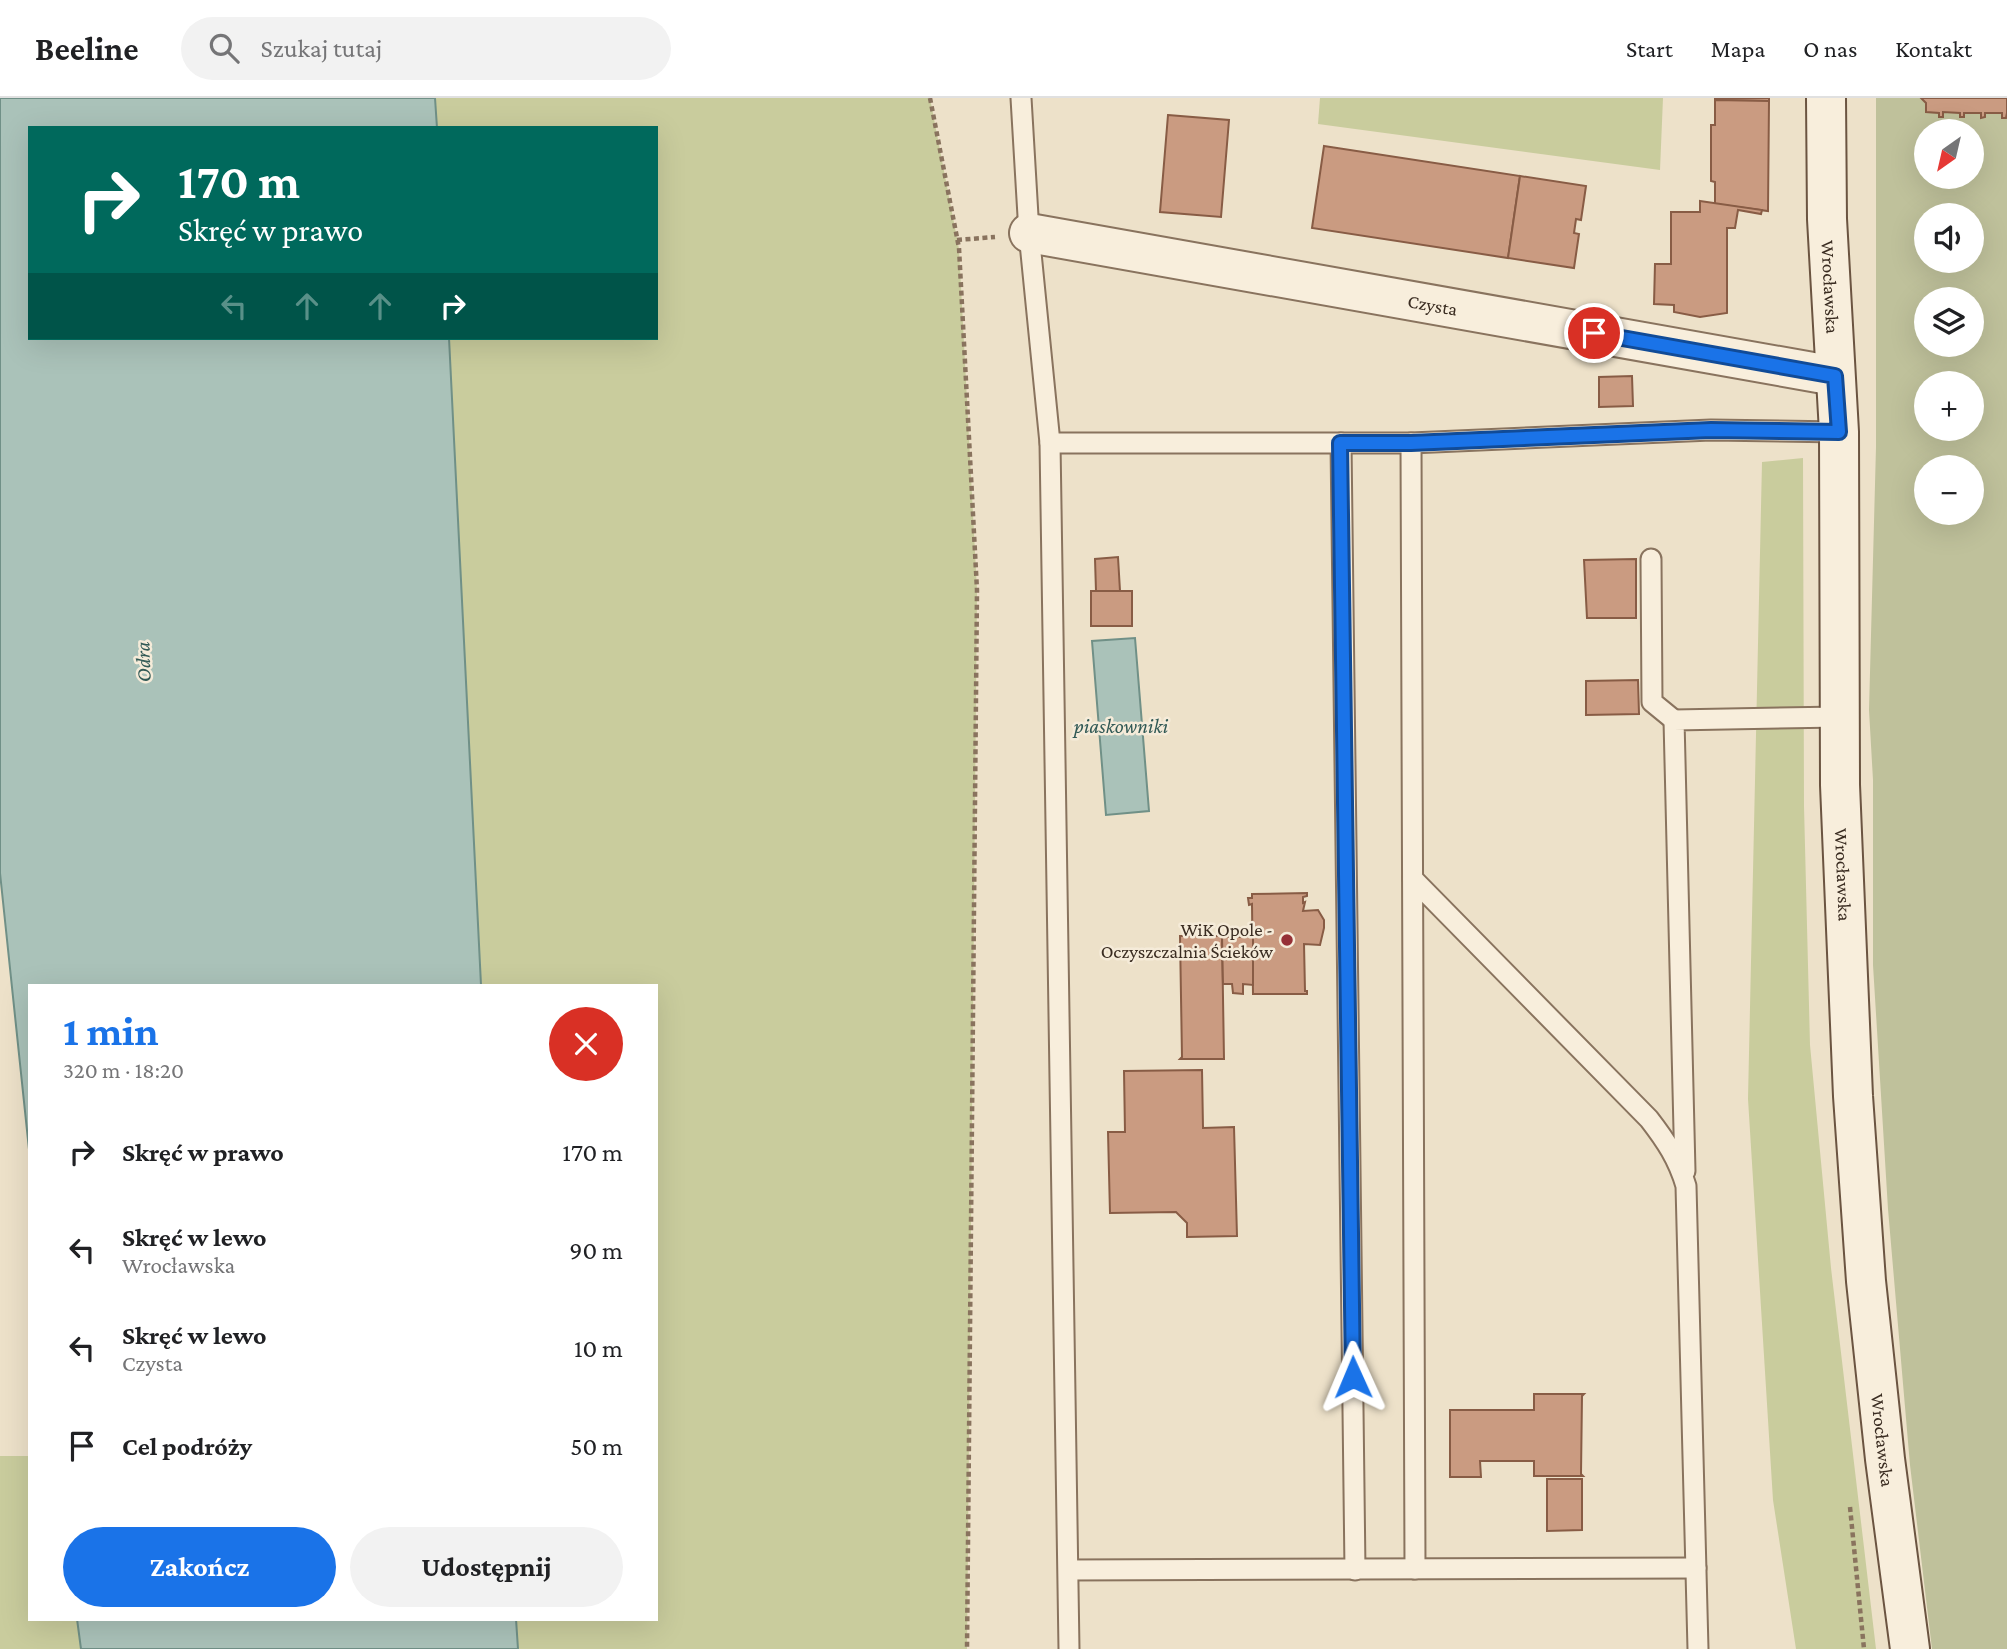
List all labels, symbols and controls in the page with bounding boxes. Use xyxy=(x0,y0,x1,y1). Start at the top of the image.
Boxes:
search box xyxy=(181,17,671,80)
icon: search xyxy=(205,29,243,67)
text: Beeline xyxy=(35,30,139,67)
text: Szukaj tutaj xyxy=(261,34,382,63)
text: Start xyxy=(1626,35,1673,62)
text: Mapa xyxy=(1711,35,1765,62)
text: O nas xyxy=(1803,35,1857,62)
text: Kontakt xyxy=(1895,35,1972,62)
north arrow xyxy=(1914,119,1984,189)
map controls xyxy=(1914,119,1984,525)
icon: right xyxy=(63,154,154,245)
text: 170 m xyxy=(178,154,300,209)
button: sound xyxy=(1914,203,1984,273)
text: Skręć w prawo xyxy=(178,212,363,248)
street label: Wrocławska xyxy=(1817,240,1843,334)
icon: left xyxy=(215,287,253,325)
icon: ahead xyxy=(288,287,326,325)
icon: ahead xyxy=(361,287,399,325)
icon: right xyxy=(434,287,472,325)
button: layers xyxy=(1914,287,1984,357)
street label: Czysta xyxy=(1406,290,1459,320)
pin xyxy=(1564,303,1624,363)
icon: arrive xyxy=(1575,314,1613,352)
button: + xyxy=(1914,371,1984,441)
button: − xyxy=(1914,455,1984,525)
water label: Odra xyxy=(130,641,156,683)
water label: piaskowniki xyxy=(1072,714,1169,738)
street label: Wrocławska xyxy=(1831,827,1856,922)
place label: WiK Opole - Oczyszczalnia Ścieków xyxy=(1101,919,1273,962)
marker: WiK Opole - Oczyszczalnia Ścieków xyxy=(1279,932,1295,948)
text: 1 min xyxy=(63,1007,159,1054)
button: close xyxy=(549,1007,623,1081)
text: 320 m · 18:20 xyxy=(63,1057,184,1083)
icon: right xyxy=(63,1133,101,1171)
text: Skręć w prawo xyxy=(122,1138,284,1167)
text: 170 m xyxy=(562,1138,623,1167)
text: Skręć w lewo xyxy=(122,1223,267,1252)
icon: left xyxy=(63,1231,101,1269)
text: 90 m xyxy=(569,1236,623,1265)
text: Wrocławska xyxy=(122,1252,235,1278)
text: Skręć w lewo xyxy=(122,1321,267,1350)
icon: left xyxy=(63,1329,101,1367)
text: 10 m xyxy=(574,1334,623,1363)
position arrow xyxy=(1316,1340,1390,1414)
text: Czysta xyxy=(122,1350,183,1376)
street label: Wrocławska xyxy=(1867,1392,1899,1488)
icon: arrive xyxy=(63,1427,101,1465)
text: Cel podróży xyxy=(122,1432,252,1461)
text: 50 m xyxy=(570,1432,623,1461)
button: Zakończ xyxy=(63,1527,336,1607)
button: Udostępnij xyxy=(350,1527,623,1607)

